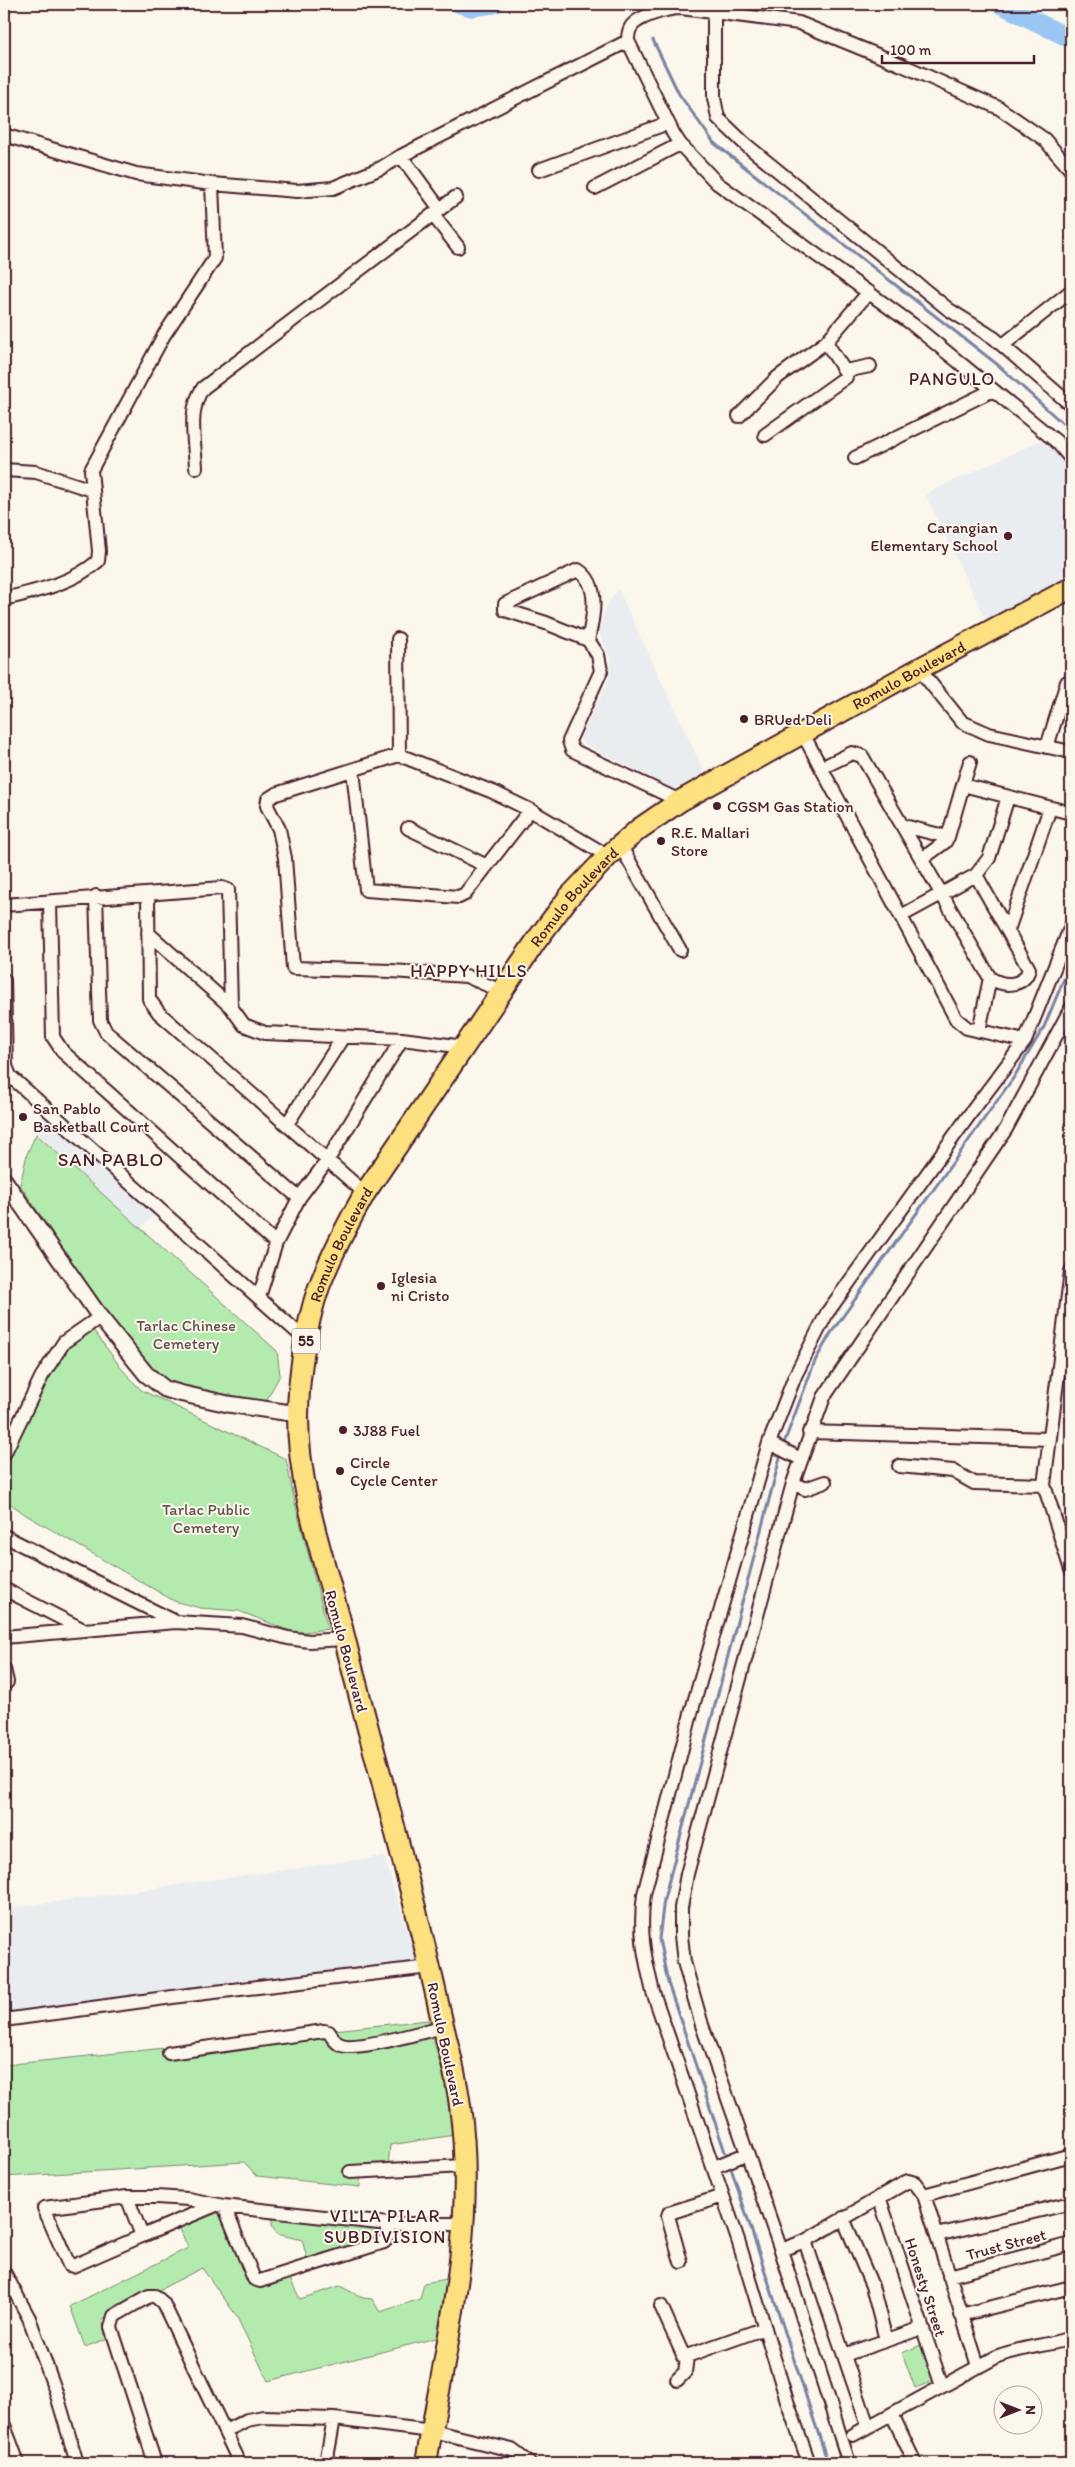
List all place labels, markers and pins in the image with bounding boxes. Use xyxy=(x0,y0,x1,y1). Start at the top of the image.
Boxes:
place label: Carangian Elementary School xyxy=(870,518,998,555)
marker: Carangian Elementary School xyxy=(1002,530,1014,542)
place label: BRUed Deli xyxy=(754,710,832,729)
marker: BRUed Deli xyxy=(738,713,750,725)
place label: CGSM Gas Station xyxy=(727,797,854,816)
marker: CGSM Gas Station xyxy=(711,800,723,812)
place label: R.E. Mallari Store xyxy=(671,823,750,860)
marker: R.E. Mallari Store xyxy=(655,835,667,847)
place label: San Pablo Basketball Court xyxy=(33,1099,149,1136)
marker: San Pablo Basketball Court xyxy=(17,1111,29,1123)
place label: Iglesia ni Cristo xyxy=(391,1268,450,1305)
marker: Iglesia ni Cristo xyxy=(375,1280,387,1292)
place label: 3J88 Fuel xyxy=(353,1421,420,1440)
marker: 3J88 Fuel xyxy=(337,1424,349,1436)
place label: Circle Cycle Center xyxy=(350,1453,438,1490)
marker: Circle Cycle Center xyxy=(334,1465,346,1477)

